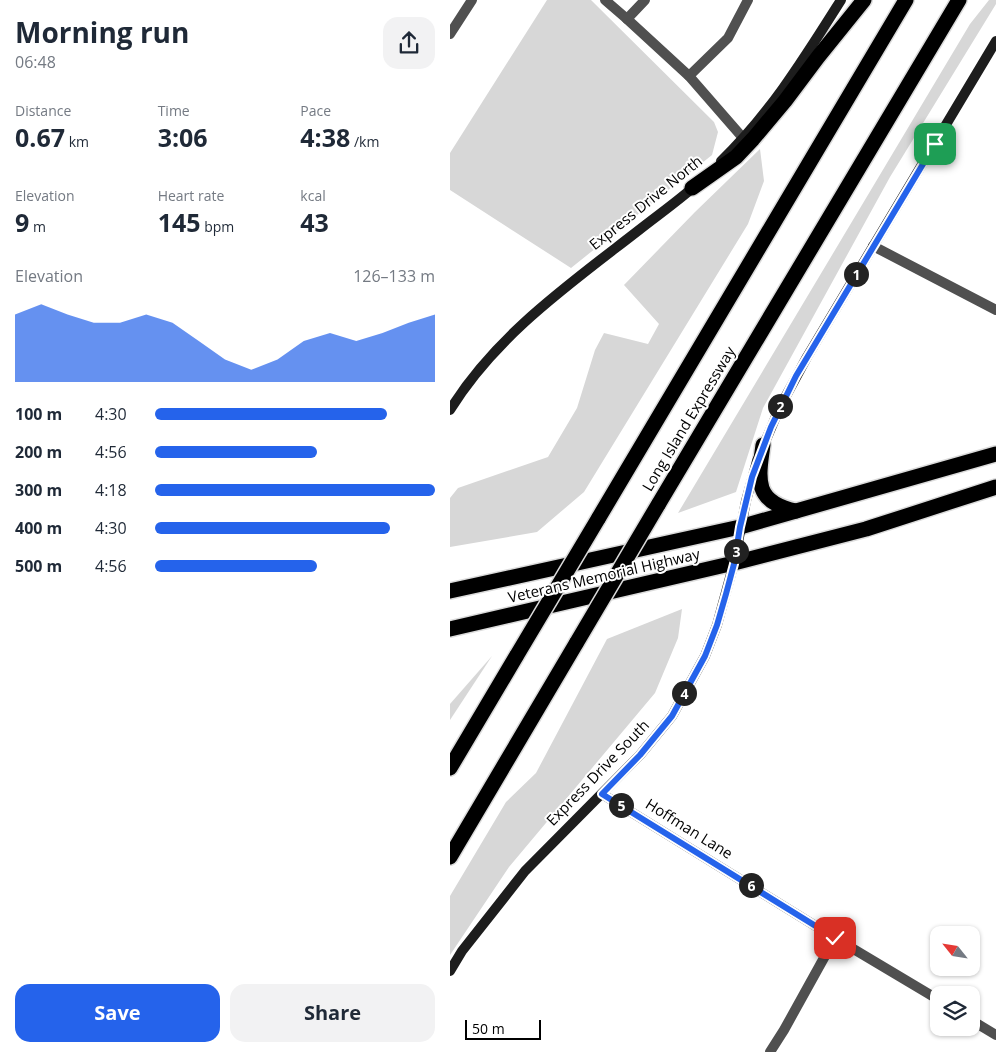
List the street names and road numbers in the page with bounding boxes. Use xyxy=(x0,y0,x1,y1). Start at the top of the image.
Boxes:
street label: Express Drive North xyxy=(585,150,706,254)
street label: Long Island Expressway xyxy=(637,342,740,495)
street label: Veterans Memorial Highway xyxy=(506,543,702,607)
street label: Express Drive South xyxy=(542,715,653,830)
street label: Hoffman Lane xyxy=(642,793,737,863)

